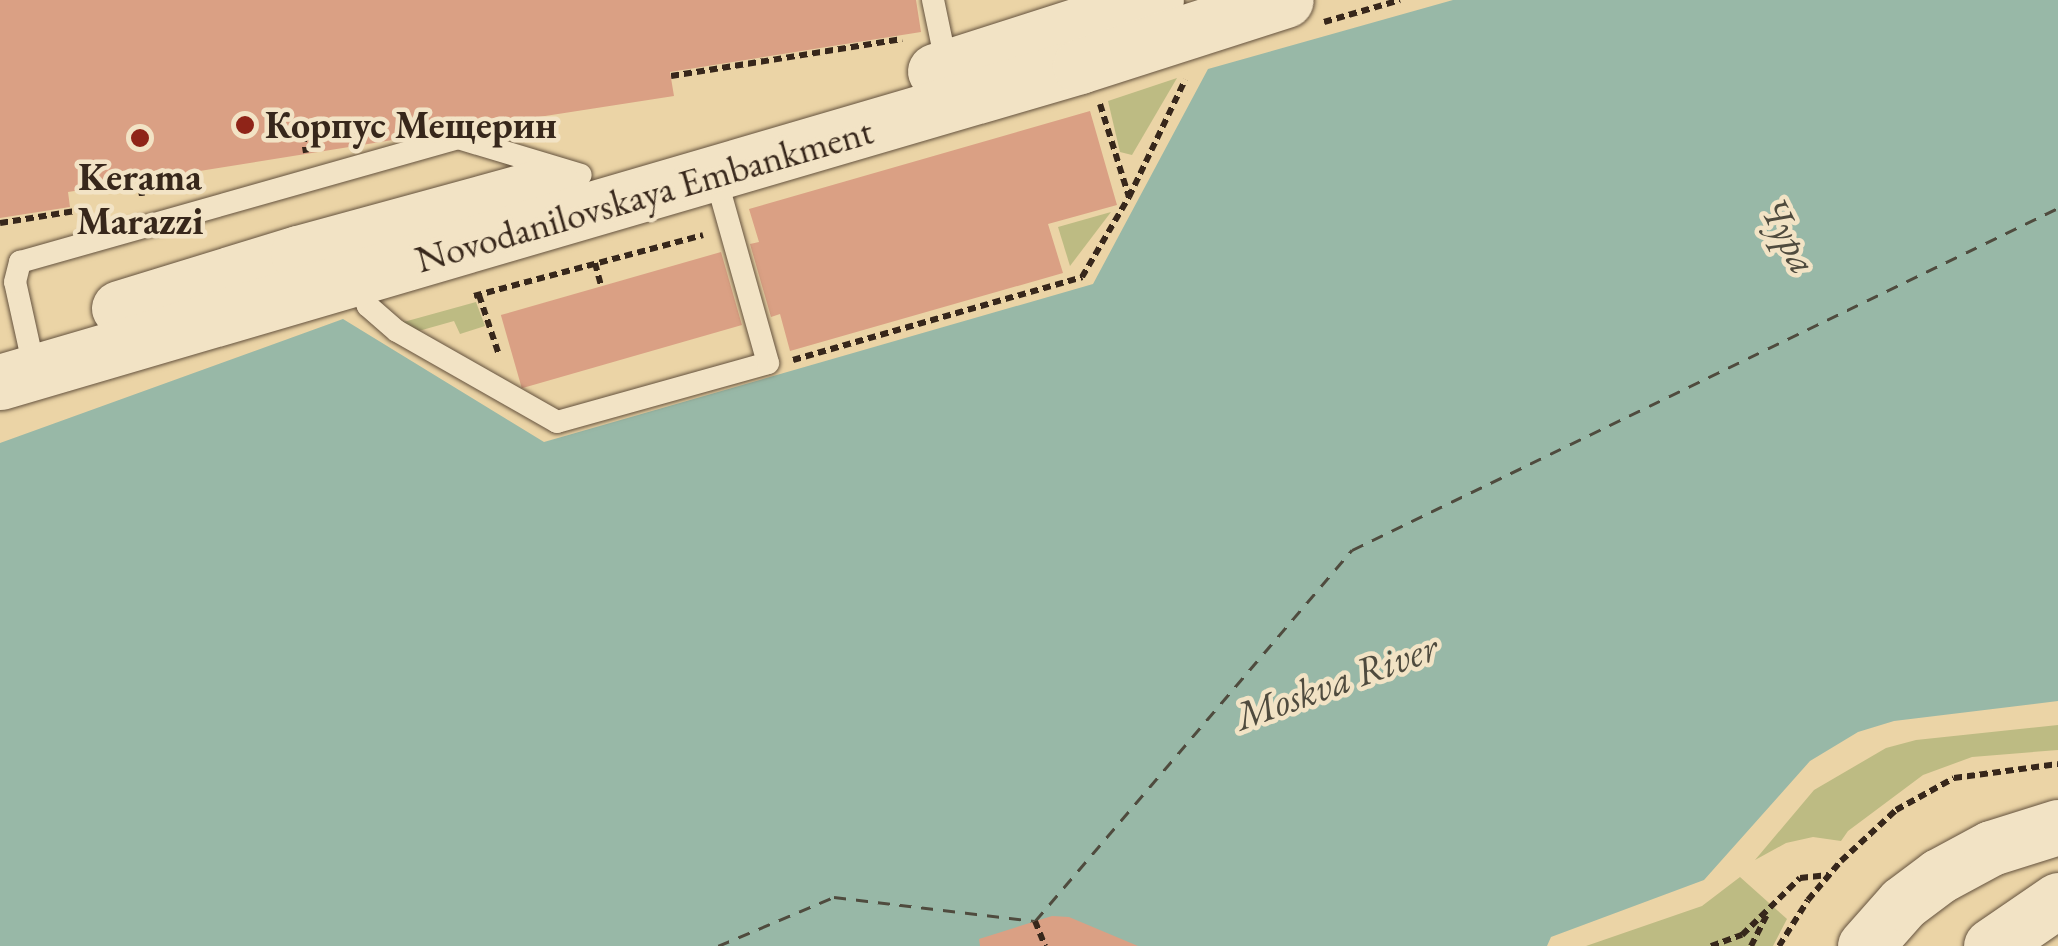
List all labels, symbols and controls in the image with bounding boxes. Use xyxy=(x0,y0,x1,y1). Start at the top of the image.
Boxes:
place label: Корпус Мещерин xyxy=(265,102,557,148)
street label: Novodanilovskaya Embankment xyxy=(410,108,878,282)
marker: Корпус Мещерин xyxy=(234,114,256,136)
marker: Kerama Marazzi xyxy=(129,127,151,149)
place label: Kerama Marazzi xyxy=(77,154,203,243)
water label: Чура xyxy=(1749,189,1829,281)
water label: Moskva River xyxy=(1228,622,1444,740)

